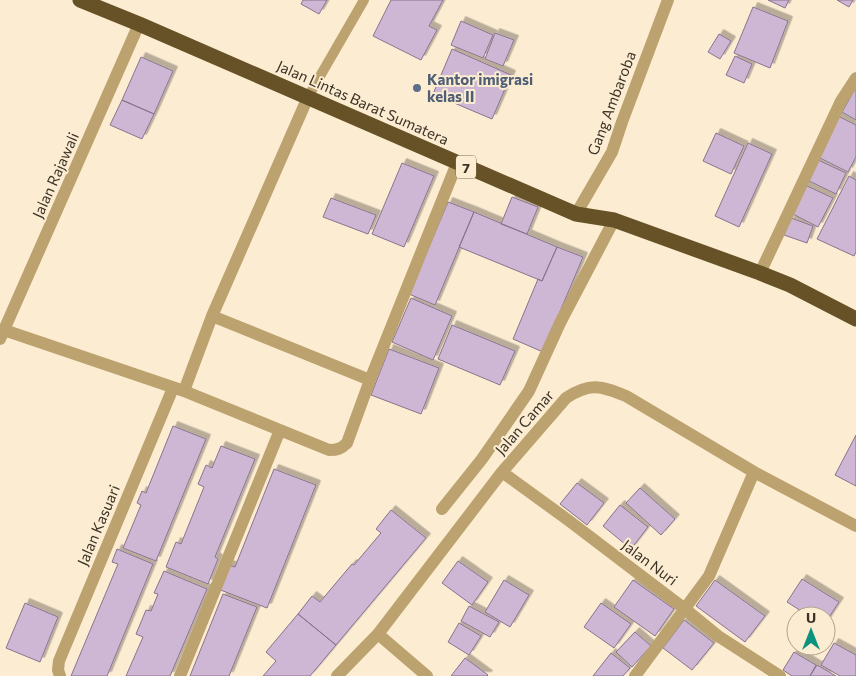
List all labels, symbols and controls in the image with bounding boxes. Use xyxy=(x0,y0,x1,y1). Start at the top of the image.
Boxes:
street label: Gang Ambaroba xyxy=(583,48,639,158)
street label: Jalan Lintas Barat Sumatera xyxy=(274,56,452,148)
place label: Kantor imigrasi kelas II xyxy=(427,70,533,105)
marker: Kantor imigrasi kelas II xyxy=(411,82,423,94)
street label: Jalan Rajawali xyxy=(28,129,82,221)
road number: 7 xyxy=(456,156,476,178)
street label: Jalan Camar xyxy=(491,386,557,458)
street label: Jalan Kasuari xyxy=(73,482,123,568)
street label: Jalan Nuri xyxy=(619,535,681,589)
north arrow xyxy=(786,606,836,656)
text: U xyxy=(806,609,816,626)

